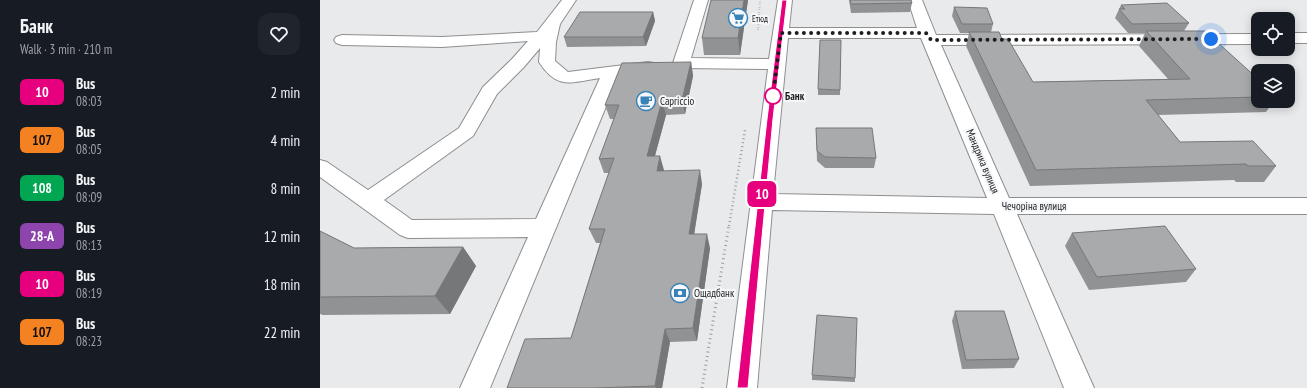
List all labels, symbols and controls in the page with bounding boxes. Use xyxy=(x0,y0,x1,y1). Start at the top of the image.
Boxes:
supermarket icon: Етюд xyxy=(727,7,749,29)
map controls xyxy=(1251,12,1295,108)
button: locate xyxy=(1251,12,1295,56)
button: heart xyxy=(258,13,300,55)
place label: Етюд xyxy=(752,13,768,24)
text: Банк xyxy=(20,14,53,38)
your location xyxy=(1201,29,1221,49)
text: Walk · 3 min · 210 m xyxy=(20,41,112,58)
button: layers xyxy=(1251,64,1295,108)
text: Bus xyxy=(76,74,95,93)
text: 10 xyxy=(35,83,49,101)
text: 2 min xyxy=(270,83,300,102)
marker: Банк xyxy=(764,87,782,105)
place label: Банк xyxy=(785,89,805,103)
cafe icon: Capriccio xyxy=(635,90,657,112)
text: 08:03 xyxy=(76,93,102,110)
place label: Capriccio xyxy=(660,94,695,108)
text: Bus xyxy=(76,122,95,141)
street label: Мандрика вулиця xyxy=(963,127,1003,195)
text: 107 xyxy=(32,131,52,149)
text: 4 min xyxy=(270,131,300,150)
text: 08:05 xyxy=(76,141,102,158)
text: Bus xyxy=(76,170,95,189)
text: 108 xyxy=(32,179,52,197)
text: 8 min xyxy=(270,179,300,198)
line badge: 10 xyxy=(744,181,780,207)
text: 10 xyxy=(755,185,769,203)
text: 08:09 xyxy=(76,189,102,206)
street label: Чечоріна вулиця xyxy=(1002,199,1066,213)
text: Bus xyxy=(76,218,95,237)
text: 28-А xyxy=(30,227,54,245)
text: 12 min xyxy=(264,227,300,246)
text: 08:13 xyxy=(76,237,102,254)
text: Bus xyxy=(76,266,95,285)
text: 10 xyxy=(35,275,49,293)
text: 18 min xyxy=(264,275,300,294)
bank icon: Ощадбанк xyxy=(669,282,691,304)
text: 08:19 xyxy=(76,285,102,302)
place label: Ощадбанк xyxy=(694,286,735,300)
text: Bus xyxy=(76,314,95,333)
text: 107 xyxy=(32,323,52,341)
text: 22 min xyxy=(264,323,300,342)
text: 08:23 xyxy=(76,333,102,350)

